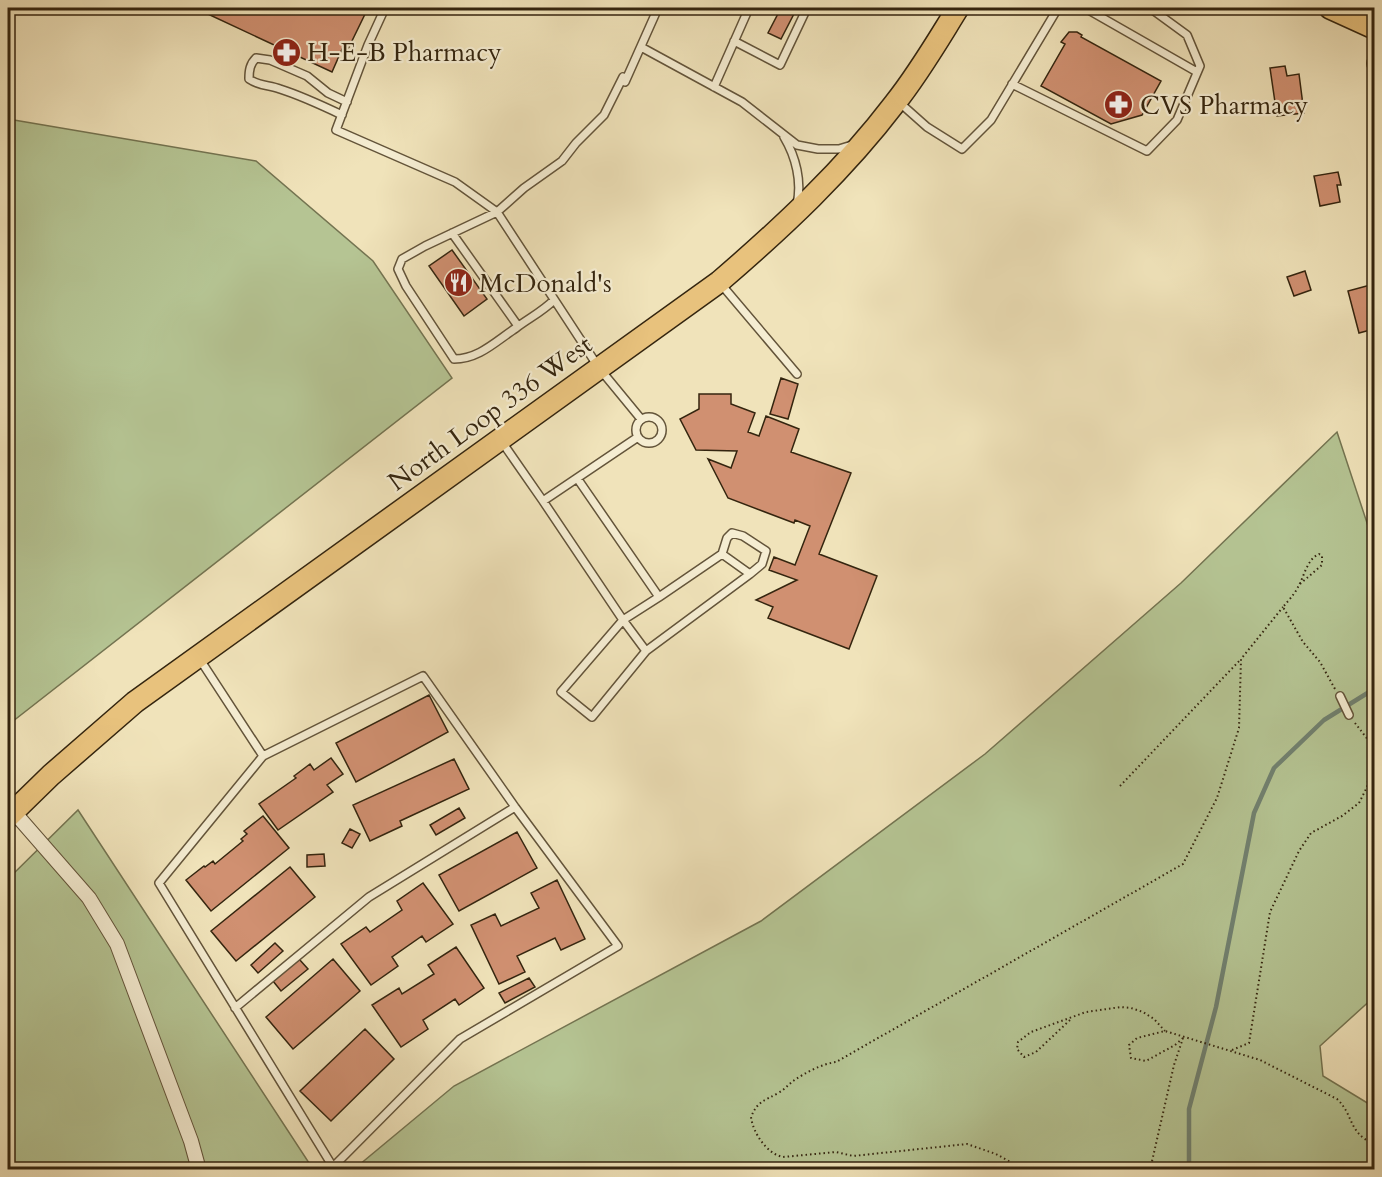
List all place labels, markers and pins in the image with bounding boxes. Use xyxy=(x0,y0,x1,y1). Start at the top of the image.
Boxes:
place label: H-E-B Pharmacy xyxy=(307,35,502,70)
pharmacy icon: H-E-B Pharmacy xyxy=(270,36,302,68)
place label: CVS Pharmacy xyxy=(1140,88,1308,123)
pharmacy icon: CVS Pharmacy xyxy=(1103,89,1135,121)
place label: McDonald's xyxy=(479,266,612,301)
restaurant icon: McDonald's xyxy=(442,267,474,299)

